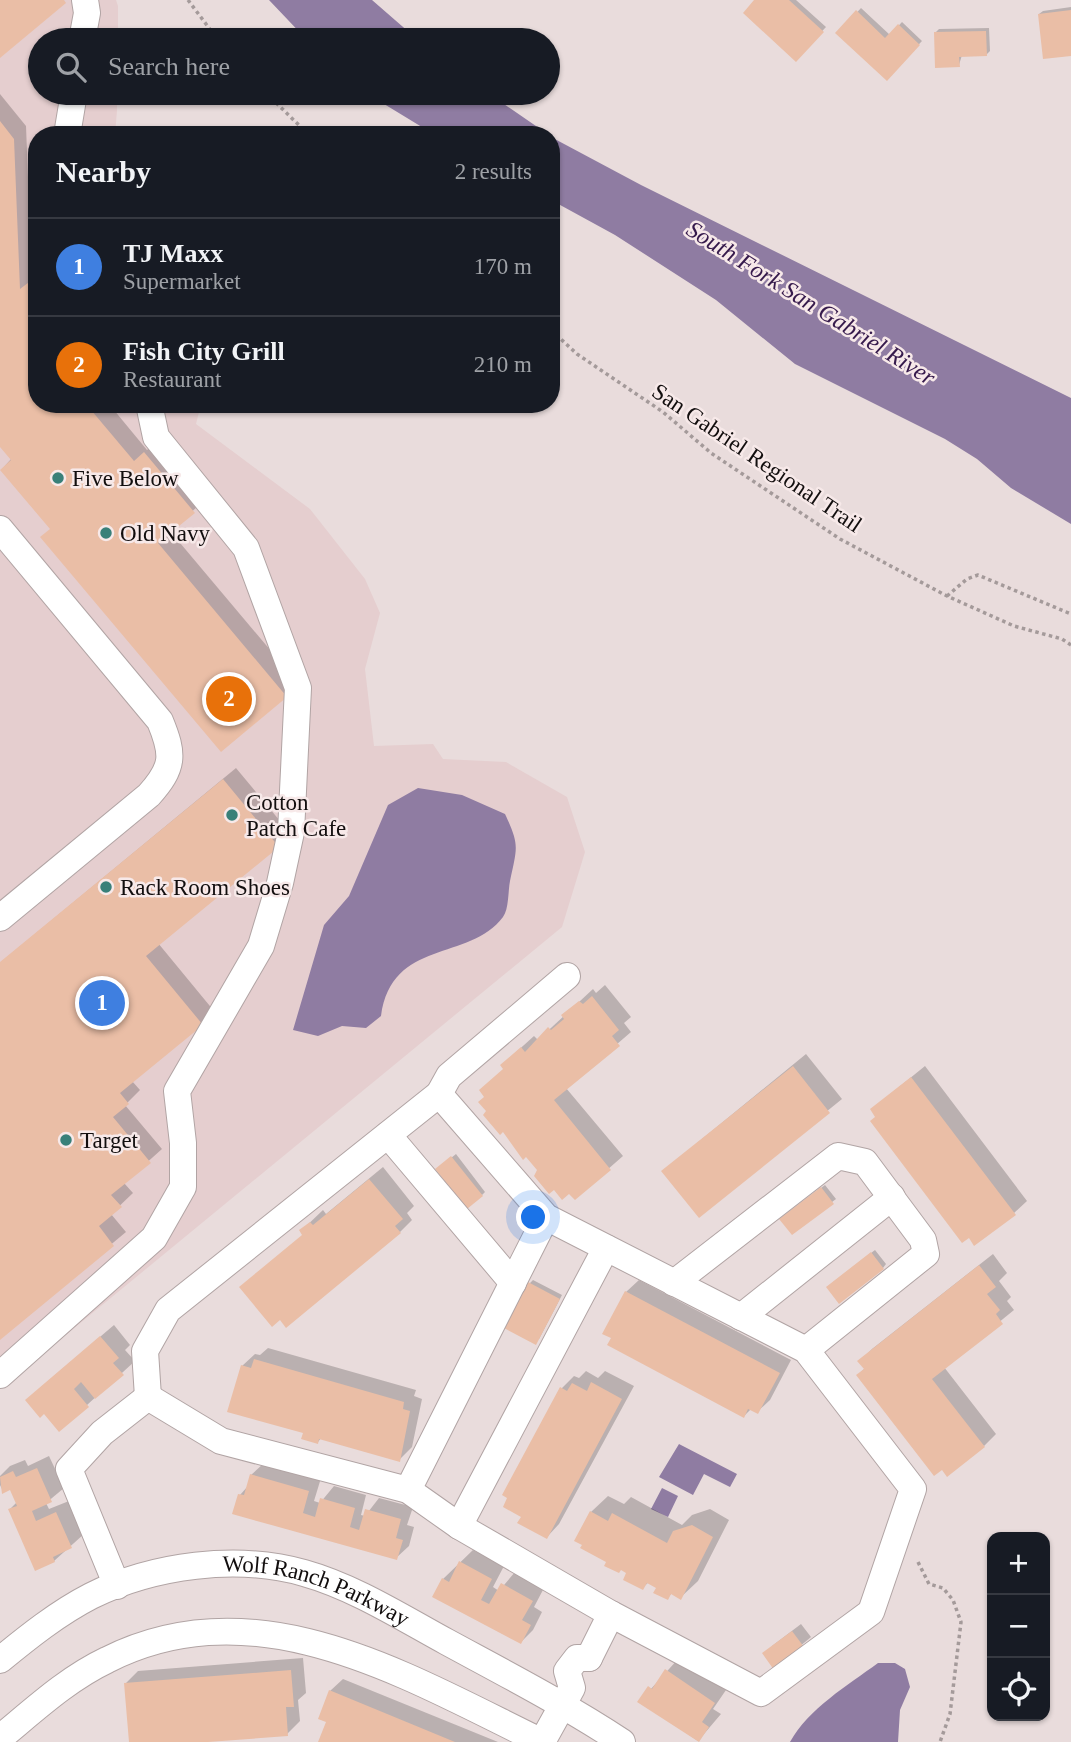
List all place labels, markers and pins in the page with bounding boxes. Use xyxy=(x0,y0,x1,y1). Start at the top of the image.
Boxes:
place label: Five Below xyxy=(72,466,179,491)
marker: Five Below xyxy=(50,470,66,486)
place label: Old Navy xyxy=(120,521,211,546)
marker: Old Navy xyxy=(98,525,114,541)
pin: 2 xyxy=(206,673,252,725)
place label: Cotton Patch Cafe xyxy=(246,790,346,841)
marker: Cotton Patch Cafe xyxy=(224,807,240,823)
place label: Rack Room Shoes xyxy=(120,875,290,900)
marker: Rack Room Shoes xyxy=(98,879,114,895)
pin: 1 xyxy=(79,977,125,1029)
place label: Target xyxy=(80,1128,139,1153)
marker: Target xyxy=(58,1132,74,1148)

